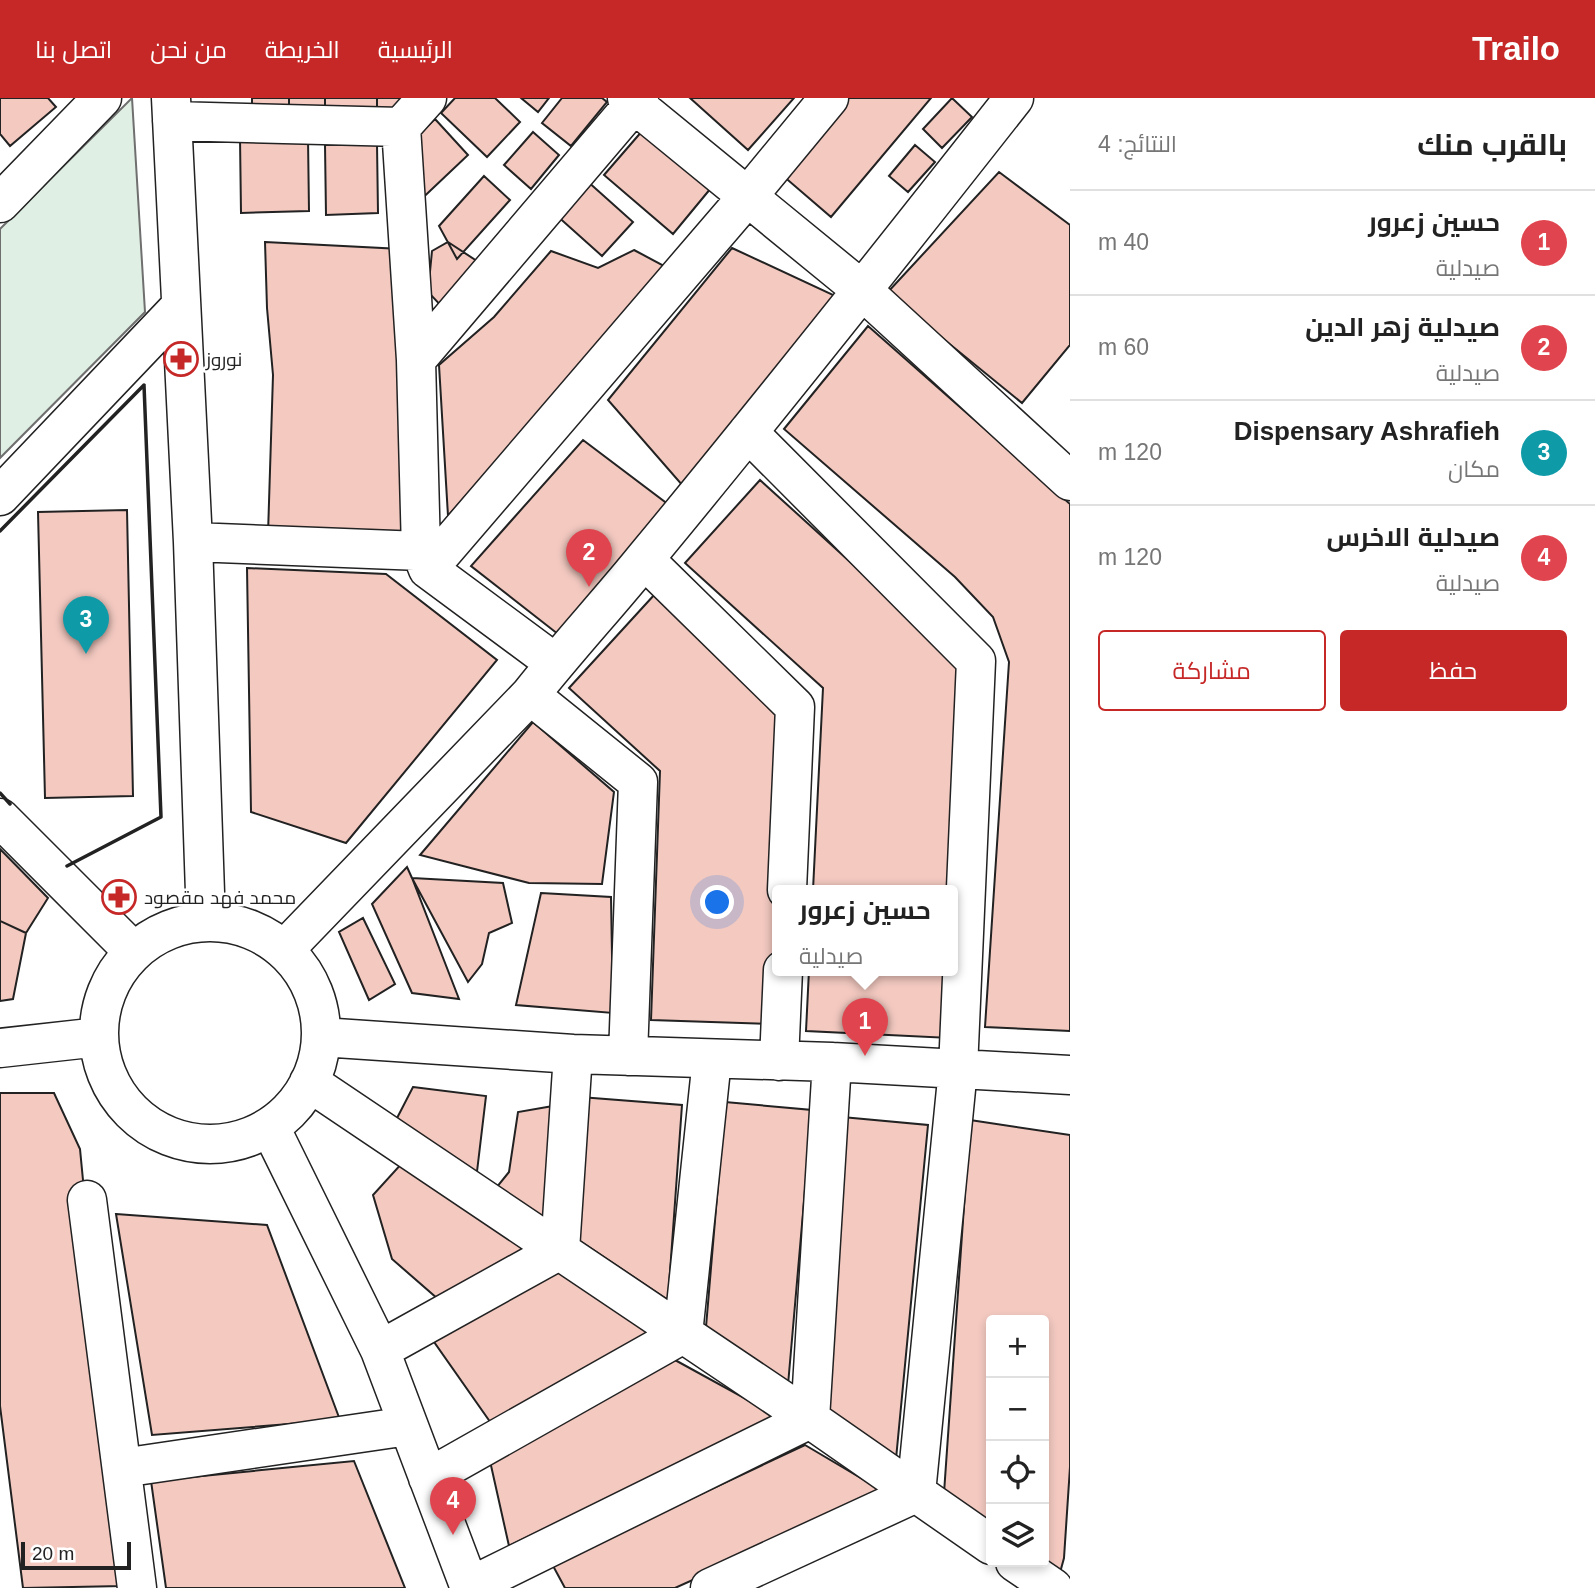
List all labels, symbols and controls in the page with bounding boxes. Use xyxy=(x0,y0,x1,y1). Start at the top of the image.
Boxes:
text: Trailo xyxy=(1472,30,1560,67)
text: اتصل بنا xyxy=(35,36,112,63)
text: من نحن xyxy=(150,36,227,63)
text: الخريطة xyxy=(265,36,340,63)
text: الرئيسية xyxy=(378,36,453,63)
text: بالقرب منك xyxy=(1417,128,1567,161)
text: النتائج: 4 xyxy=(1098,131,1177,157)
text: حسين زعرور xyxy=(1368,207,1500,237)
text: 40 m xyxy=(1098,229,1149,255)
text: 1 xyxy=(1538,229,1550,255)
text: صيدلية xyxy=(1436,255,1500,281)
text: صيدلية زهر الدين xyxy=(1305,312,1500,342)
text: 60 m xyxy=(1098,334,1149,360)
text: 2 xyxy=(1538,334,1550,360)
pharmacy icon: نوروز xyxy=(162,340,200,378)
place label: نوروز xyxy=(205,349,242,371)
text: صيدلية xyxy=(1436,360,1500,386)
text: Dispensary Ashrafieh xyxy=(1234,416,1500,446)
text: 120 m xyxy=(1098,439,1162,465)
text: 3 xyxy=(1538,439,1550,465)
text: مكان xyxy=(1448,456,1500,482)
text: صيدلية الاخرس xyxy=(1327,522,1500,552)
pin: 2 xyxy=(566,529,612,587)
text: 120 m xyxy=(1098,544,1162,570)
text: 4 xyxy=(1538,544,1550,570)
text: صيدلية xyxy=(1436,570,1500,596)
pin: 3 xyxy=(63,596,109,654)
button: مشاركة xyxy=(1098,630,1326,711)
button: حفظ xyxy=(1340,630,1567,711)
pharmacy icon: محمد فهد مقصود xyxy=(100,878,138,916)
your location xyxy=(700,885,734,919)
popup xyxy=(772,885,958,976)
place label: محمد فهد مقصود xyxy=(144,887,296,909)
text: حسين زعرور xyxy=(799,895,931,925)
text: صيدلية xyxy=(799,943,863,969)
pin: 1 xyxy=(842,998,888,1056)
map controls xyxy=(986,1315,1049,1567)
button: + xyxy=(986,1315,1049,1378)
button: − xyxy=(986,1378,1049,1441)
button: locate xyxy=(986,1441,1049,1504)
pin: 4 xyxy=(430,1477,476,1535)
button: layers xyxy=(986,1504,1049,1567)
scale bar xyxy=(21,1539,131,1571)
text: 20 m xyxy=(32,1543,74,1564)

